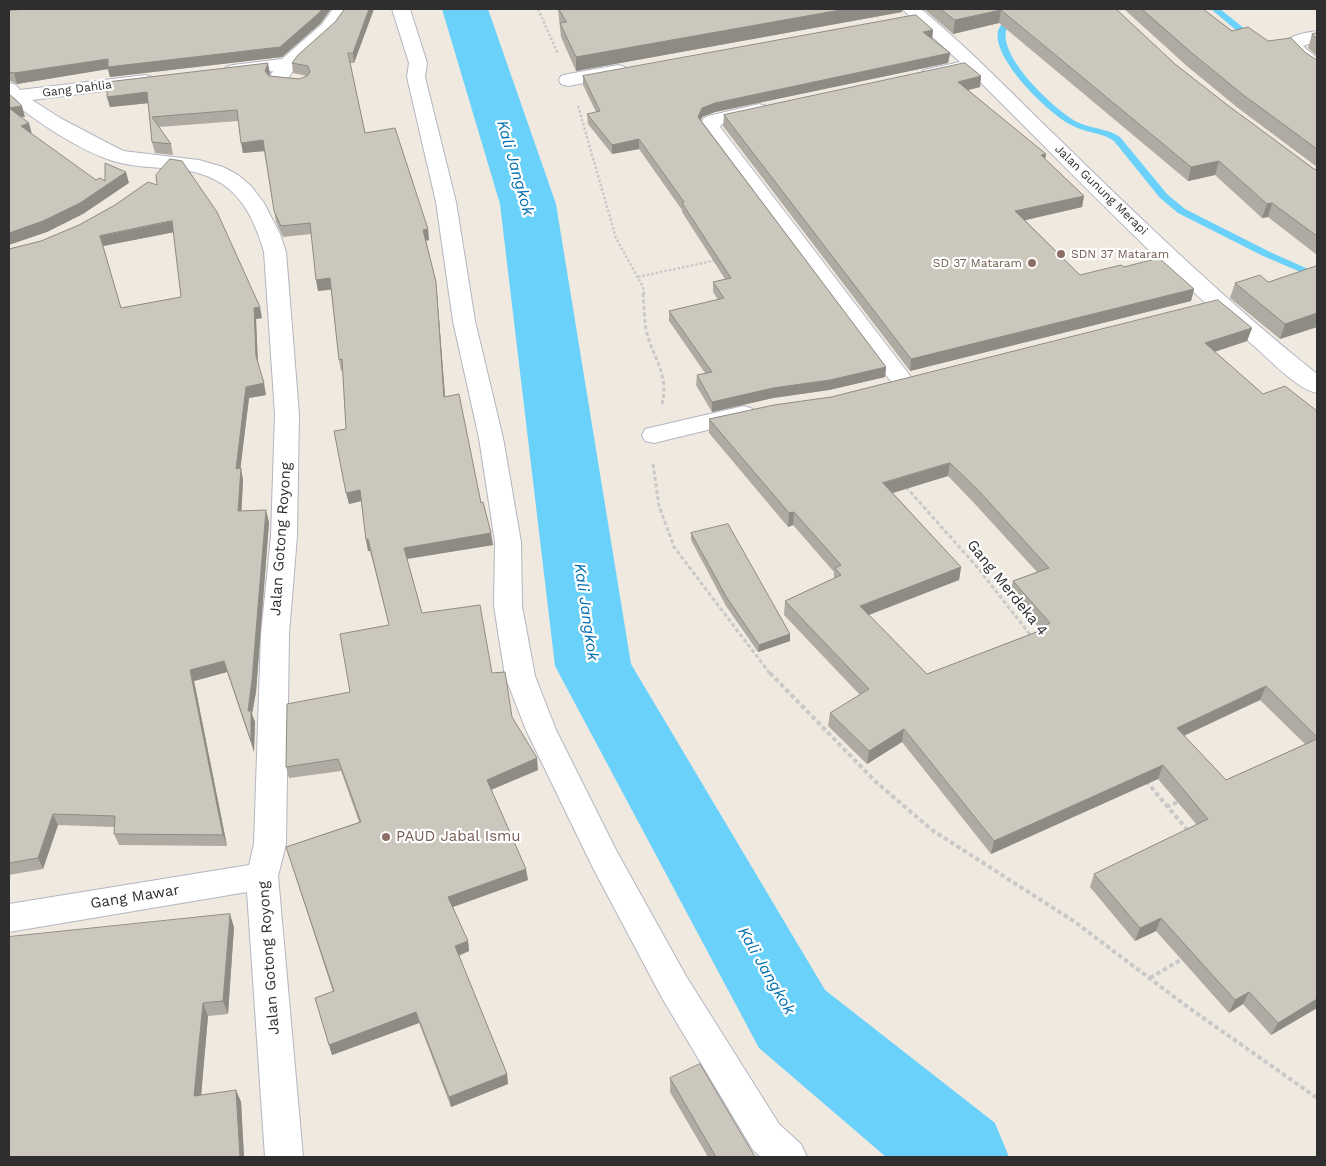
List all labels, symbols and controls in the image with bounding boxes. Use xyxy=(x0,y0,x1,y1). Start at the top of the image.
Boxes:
street label: Gang Dahlia xyxy=(41,78,113,100)
water label: Kali Jangkok xyxy=(492,118,538,218)
street label: Jalan Gunung Merapi xyxy=(1052,142,1150,238)
place label: SDN 37 Mataram xyxy=(1071,247,1169,261)
marker: SDN 37 Mataram xyxy=(1055,248,1067,260)
place label: SD 37 Mataram xyxy=(933,256,1022,270)
marker: SD 37 Mataram xyxy=(1026,257,1038,269)
street label: Jalan Gotong Royong xyxy=(267,462,295,616)
street label: Gang Merdeka 4 xyxy=(963,536,1051,640)
water label: Kali Jangkok xyxy=(570,562,602,662)
place label: PAUD Jabal Ismu xyxy=(396,828,521,846)
marker: PAUD Jabal Ismu xyxy=(380,831,392,843)
street label: Gang Mawar xyxy=(89,881,181,913)
street label: Jalan Gotong Royong xyxy=(255,881,283,1035)
water label: Kali Jangkok xyxy=(733,924,799,1018)

